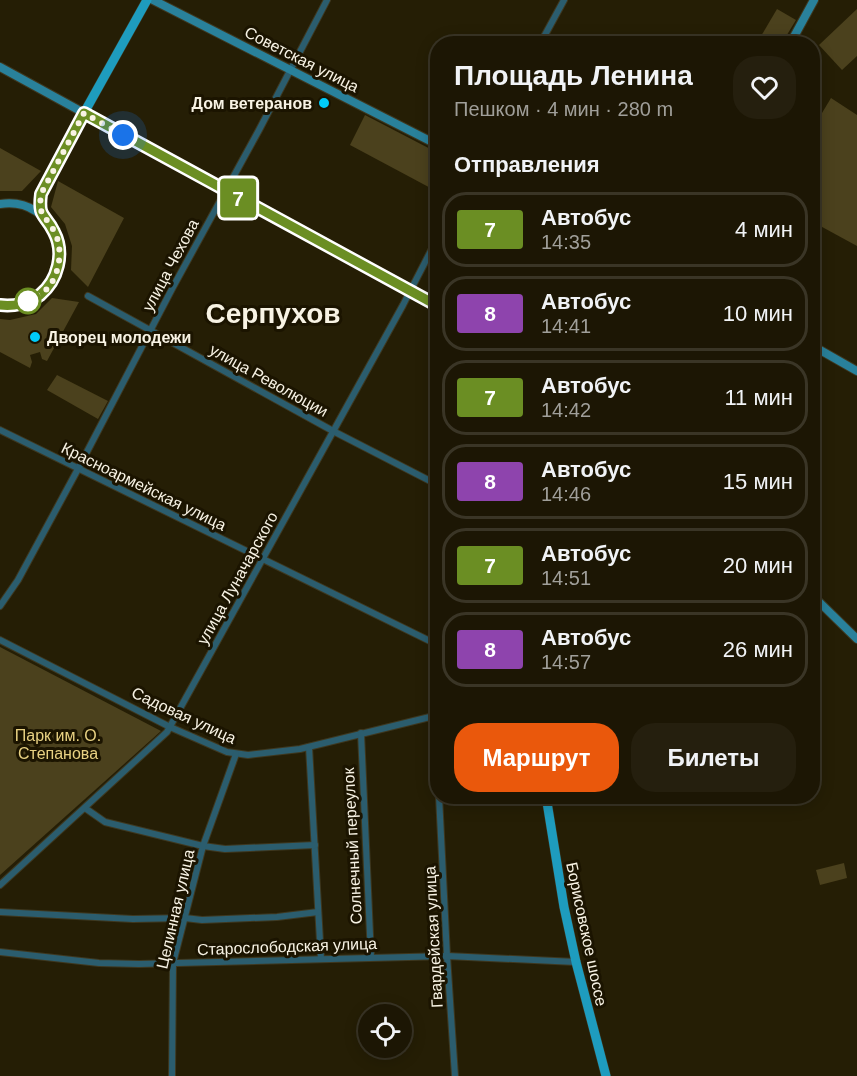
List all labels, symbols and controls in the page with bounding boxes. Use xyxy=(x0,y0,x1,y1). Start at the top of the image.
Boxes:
street label: Советская улица xyxy=(242,23,362,96)
button: heart xyxy=(733,56,796,119)
text: Площадь Ленина xyxy=(454,60,693,91)
place label: Дом ветеранов xyxy=(192,95,312,112)
marker: Дом ветеранов xyxy=(317,96,331,110)
text: Пешком · 4 мин · 280 m xyxy=(454,98,673,120)
your location xyxy=(108,120,138,150)
text: Отправления xyxy=(454,152,600,177)
line badge: 7 xyxy=(218,178,258,218)
text: 7 xyxy=(232,187,244,210)
text: Автобус xyxy=(541,205,631,230)
street label: улица Чехова xyxy=(139,216,202,314)
text: 4 мин xyxy=(735,217,793,242)
text: 7 xyxy=(484,218,496,241)
text: 14:35 xyxy=(541,231,591,253)
unlabelled marker xyxy=(15,288,41,314)
text: Автобус xyxy=(541,289,631,314)
district label: Серпухов xyxy=(206,298,340,329)
text: 10 мин xyxy=(723,301,793,326)
text: 8 xyxy=(484,302,496,325)
text: 14:41 xyxy=(541,315,591,337)
place label: Дворец молодежи xyxy=(47,329,191,346)
marker: Дворец молодежи xyxy=(28,330,42,344)
street label: улица Революции xyxy=(207,341,331,420)
text: Автобус xyxy=(541,373,631,398)
text: 11 мин xyxy=(724,385,793,410)
text: 7 xyxy=(484,386,496,409)
text: 14:42 xyxy=(541,399,591,421)
street label: Красноармейская улица xyxy=(59,439,229,534)
text: Автобус xyxy=(541,457,631,482)
text: 15 мин xyxy=(723,469,793,494)
text: 8 xyxy=(484,470,496,493)
text: 14:46 xyxy=(541,483,591,505)
street label: улица Луначарского xyxy=(194,509,281,648)
text: Автобус xyxy=(541,541,631,566)
text: 20 мин xyxy=(723,553,793,578)
text: 7 xyxy=(484,554,496,577)
text: 14:51 xyxy=(541,567,591,589)
text: Автобус xyxy=(541,625,631,650)
text: 26 мин xyxy=(723,637,793,662)
text: 8 xyxy=(484,638,496,661)
text: 14:57 xyxy=(541,651,591,673)
street label: Садовая улица xyxy=(129,684,239,747)
button: Маршрут xyxy=(454,723,619,792)
button: Билеты xyxy=(631,723,796,792)
park label: Парк им. О. Степанова xyxy=(15,727,101,762)
street label: Солнечный переулок xyxy=(340,766,365,925)
street label: Целинная улица xyxy=(153,848,198,971)
street label: Борисовское шоссе xyxy=(563,861,610,1008)
street label: Гвардейская улица xyxy=(421,866,446,1008)
street label: Старослободская улица xyxy=(197,935,377,958)
map controls xyxy=(358,1004,412,1058)
button: locate xyxy=(358,1004,412,1058)

